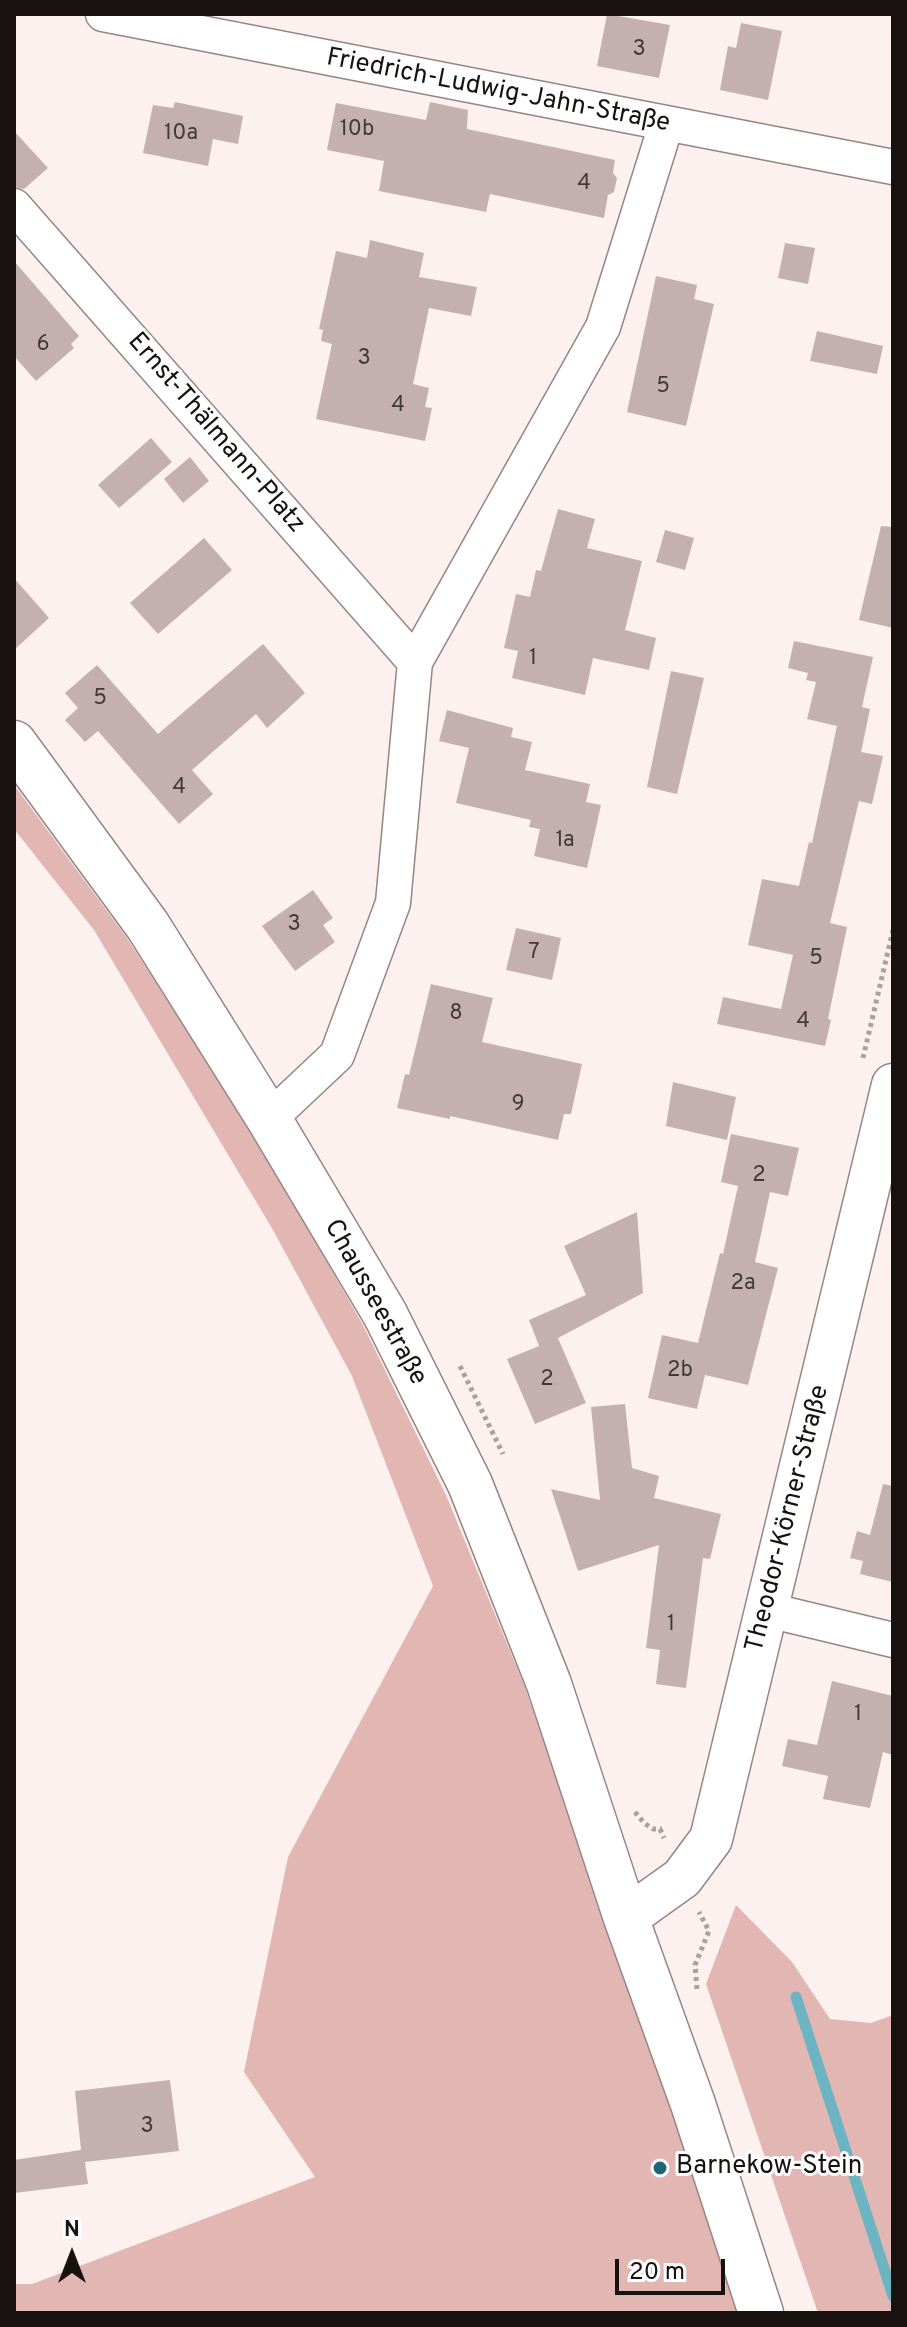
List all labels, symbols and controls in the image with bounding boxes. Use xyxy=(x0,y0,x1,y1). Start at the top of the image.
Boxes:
house number: 3 xyxy=(632,38,646,64)
street label: Friedrich-Ludwig-Jahn-Straße xyxy=(324,43,672,141)
house number: 10b xyxy=(340,118,374,144)
house number: 10a xyxy=(164,122,198,148)
house number: 4 xyxy=(577,172,591,198)
street label: Ernst-Thälmann-Platz xyxy=(120,328,310,540)
house number: 6 xyxy=(36,333,50,359)
house number: 3 xyxy=(357,347,371,373)
house number: 5 xyxy=(656,375,670,401)
house number: 4 xyxy=(391,394,405,420)
house number: 1 xyxy=(529,647,537,673)
house number: 5 xyxy=(93,687,107,713)
house number: 4 xyxy=(172,776,186,802)
house number: 1a xyxy=(555,829,575,855)
house number: 3 xyxy=(287,913,301,939)
house number: 7 xyxy=(528,941,540,967)
house number: 5 xyxy=(809,947,823,973)
house number: 8 xyxy=(449,1002,463,1028)
house number: 4 xyxy=(796,1010,810,1036)
house number: 9 xyxy=(511,1093,525,1119)
house number: 2 xyxy=(752,1164,766,1190)
street label: Chausseestraße xyxy=(316,1215,432,1391)
house number: 2a xyxy=(730,1272,756,1298)
house number: 2b xyxy=(667,1359,693,1385)
house number: 2 xyxy=(540,1368,554,1394)
street label: Theodor-Körner-Straße xyxy=(741,1382,837,1656)
house number: 1 xyxy=(667,1613,675,1639)
house number: 1 xyxy=(854,1703,862,1729)
house number: 3 xyxy=(140,2115,154,2141)
place label: Barnekow-Stein xyxy=(676,2152,862,2184)
marker: Barnekow-Stein xyxy=(651,2159,669,2177)
north arrow xyxy=(32,2215,112,2295)
text: N xyxy=(64,2217,80,2244)
scale bar xyxy=(619,2243,729,2293)
text: 20 m xyxy=(629,2258,685,2288)

